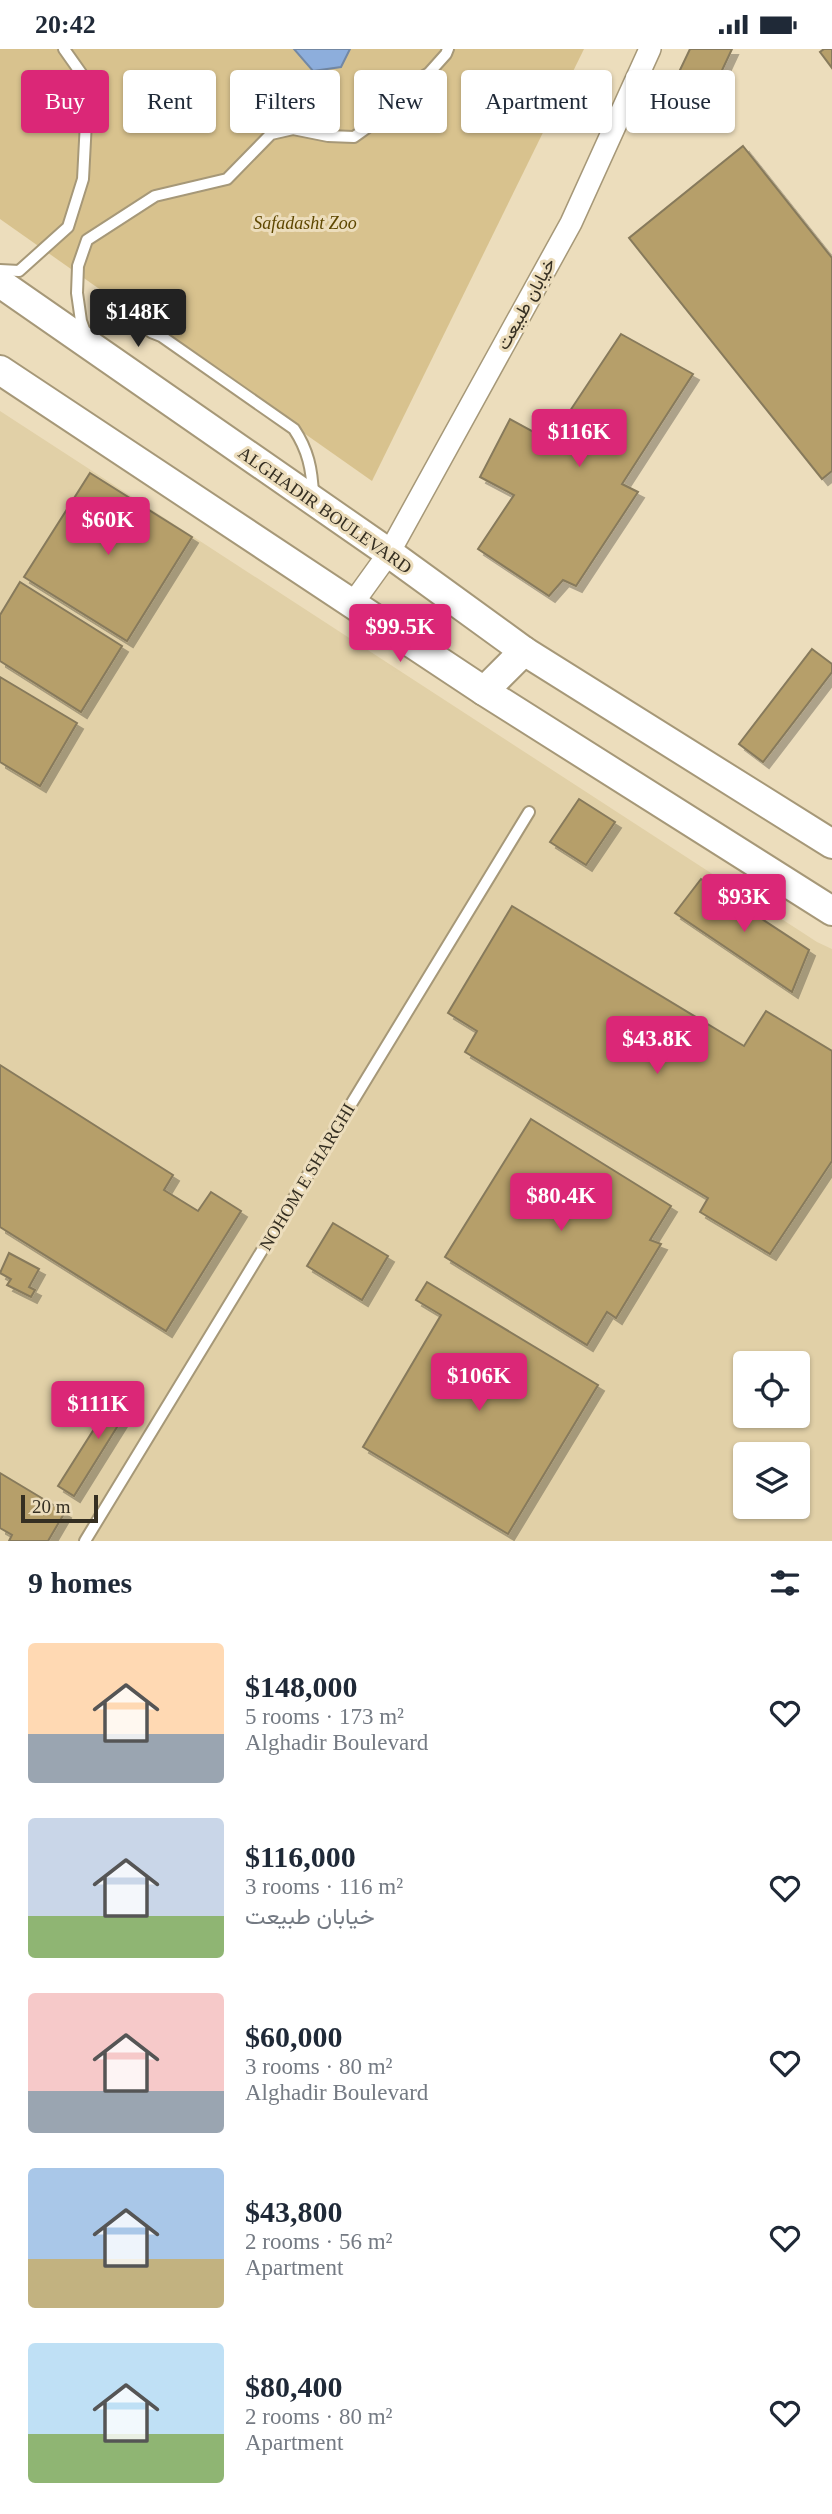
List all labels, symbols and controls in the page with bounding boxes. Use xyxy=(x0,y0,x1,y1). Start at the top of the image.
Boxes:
text: 20:42 xyxy=(35,10,96,39)
chip: Buy xyxy=(21,70,109,133)
chip: Rent xyxy=(123,70,216,133)
chip: Filters xyxy=(230,70,340,133)
chip: New xyxy=(354,70,447,133)
chip: Apartment xyxy=(461,70,612,133)
chip: House xyxy=(626,70,735,133)
park label: Safadasht Zoo xyxy=(253,213,357,233)
street label: خیابان طبیعت xyxy=(493,255,559,353)
pin: $148K xyxy=(89,289,187,349)
text: $148K xyxy=(106,299,170,324)
pin: $116K xyxy=(530,409,628,469)
text: $116K xyxy=(548,419,610,444)
street label: ALGHADIR BOULEVARD xyxy=(234,442,416,578)
pin: $60K xyxy=(67,497,149,557)
text: $60K xyxy=(82,507,134,532)
pin: $99.5K xyxy=(343,605,457,664)
text: $99.5K xyxy=(365,614,435,639)
pin: $93K xyxy=(703,875,785,934)
text: $93K xyxy=(718,884,770,909)
pin: $43.8K xyxy=(600,1017,714,1076)
text: $43.8K xyxy=(622,1026,692,1051)
street label: NOHOM E SHARGHI xyxy=(255,1100,359,1254)
pin: $80.4K xyxy=(504,1173,618,1233)
text: $80.4K xyxy=(526,1183,596,1208)
map controls xyxy=(733,1351,810,1519)
button: locate xyxy=(733,1351,810,1428)
pin: $106K xyxy=(430,1353,528,1413)
text: $106K xyxy=(447,1363,511,1388)
pin: $111K xyxy=(49,1381,147,1441)
text: $111K xyxy=(67,1391,129,1416)
button: layers xyxy=(733,1442,810,1519)
scale bar xyxy=(21,1492,98,1524)
text: 20 m xyxy=(32,1496,71,1517)
icon: filters xyxy=(766,1564,804,1602)
text: 9 homes xyxy=(28,1566,132,1599)
text: $148,000 xyxy=(245,1670,358,1703)
icon: home xyxy=(84,1671,168,1755)
icon: heart xyxy=(766,1694,804,1732)
text: 5 rooms · 173 m² xyxy=(245,1704,404,1729)
text: Alghadir Boulevard xyxy=(245,1730,428,1755)
text: $116,000 xyxy=(245,1840,356,1873)
icon: home xyxy=(84,1846,168,1930)
icon: heart xyxy=(766,1869,804,1907)
text: 3 rooms · 116 m² xyxy=(245,1874,403,1899)
text: خیابان طبیعت xyxy=(245,1904,375,1929)
text: $60,000 xyxy=(245,2020,343,2053)
icon: home xyxy=(84,2021,168,2105)
icon: heart xyxy=(766,2044,804,2082)
text: 3 rooms · 80 m² xyxy=(245,2054,392,2079)
text: Alghadir Boulevard xyxy=(245,2080,428,2105)
text: $43,800 xyxy=(245,2195,343,2228)
icon: home xyxy=(84,2196,168,2280)
icon: heart xyxy=(766,2219,804,2257)
text: 2 rooms · 56 m² xyxy=(245,2229,392,2254)
text: Apartment xyxy=(245,2255,343,2280)
text: $80,400 xyxy=(245,2370,343,2403)
icon: home xyxy=(84,2371,168,2455)
icon: heart xyxy=(766,2394,804,2432)
text: 2 rooms · 80 m² xyxy=(245,2404,392,2429)
text: Apartment xyxy=(245,2430,343,2455)

